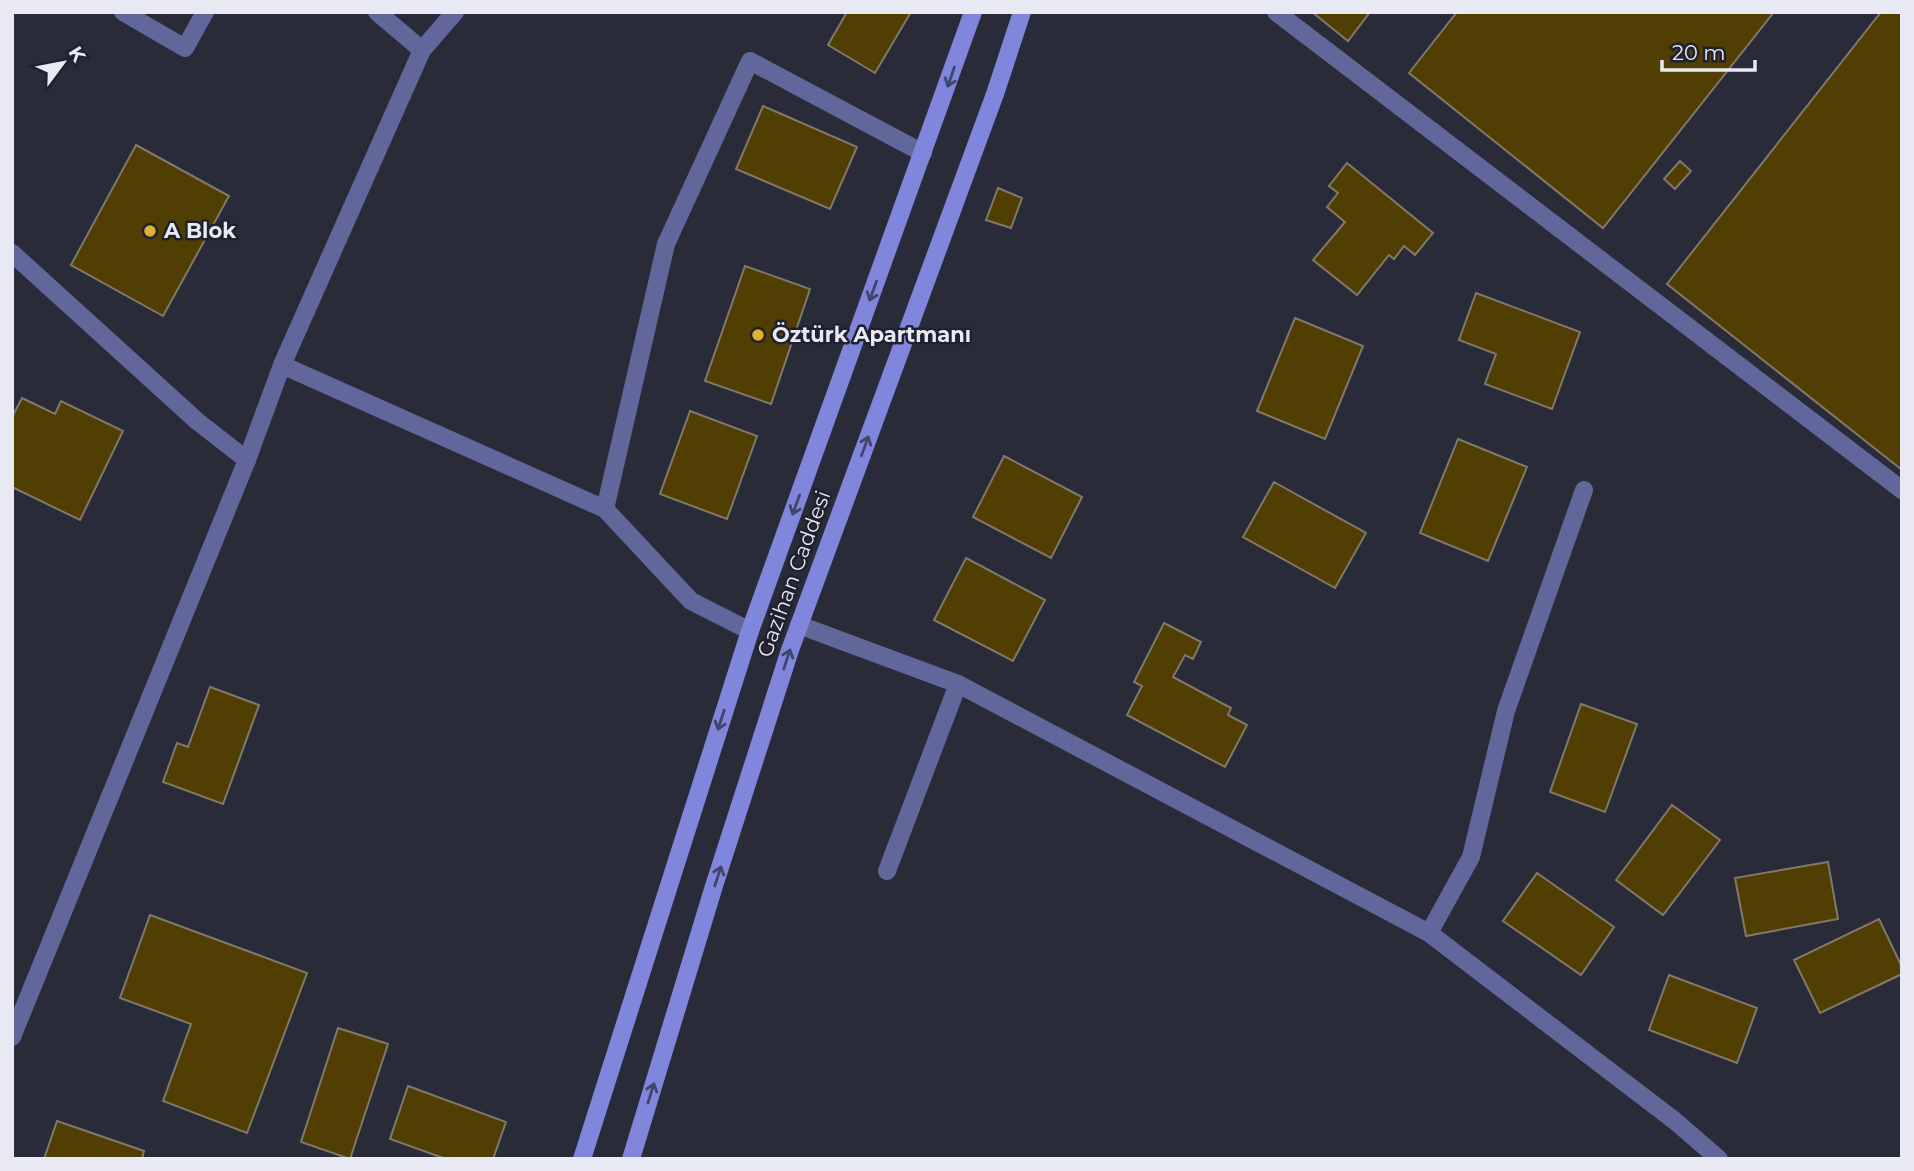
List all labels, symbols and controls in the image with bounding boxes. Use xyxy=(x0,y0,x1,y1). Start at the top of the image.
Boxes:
north arrow xyxy=(28,28,98,98)
scale bar xyxy=(1662,28,1755,72)
text: 20 m xyxy=(1672,40,1726,65)
text: K xyxy=(64,42,91,67)
one-way arrow xyxy=(944,65,956,87)
place label: A Blok xyxy=(163,218,236,243)
marker: A Blok xyxy=(142,223,158,239)
one-way arrow xyxy=(866,279,879,301)
place label: Öztürk Apartmanı xyxy=(772,321,971,347)
marker: Öztürk Apartmanı xyxy=(750,327,766,343)
one-way arrow xyxy=(860,435,872,457)
street label: Gazihan Caddesi xyxy=(752,487,835,661)
one-way arrow xyxy=(789,493,801,515)
one-way arrow xyxy=(782,649,794,671)
one-way arrow xyxy=(714,708,727,730)
one-way arrow xyxy=(712,865,725,887)
one-way arrow xyxy=(645,1083,658,1105)

